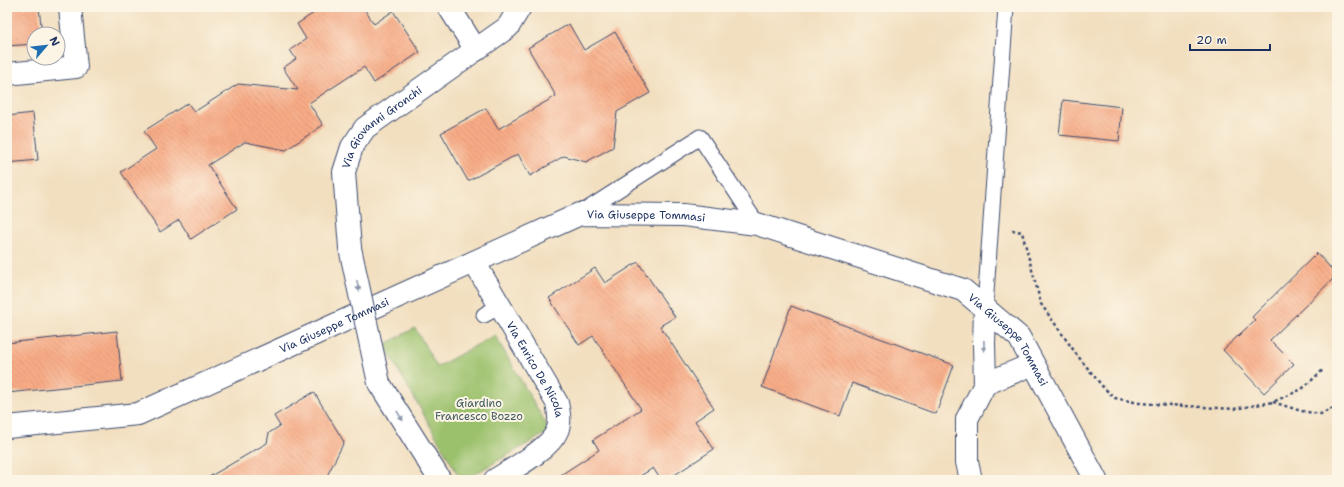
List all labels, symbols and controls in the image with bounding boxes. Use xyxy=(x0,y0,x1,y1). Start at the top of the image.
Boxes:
north arrow xyxy=(26,26,66,66)
scale bar xyxy=(1190,26,1270,52)
text: 20 m xyxy=(1196,32,1227,48)
text: N xyxy=(46,34,63,49)
street label: Via Giovanni Gronchi xyxy=(339,83,425,170)
street label: Via Giuseppe Tommasi xyxy=(587,207,706,226)
one-way arrow xyxy=(355,280,361,292)
street label: Via Giuseppe Tommasi xyxy=(965,290,1051,389)
street label: Via Giuseppe Tommasi xyxy=(277,294,392,357)
street label: Via Enrico De Nicola xyxy=(503,319,566,418)
one-way arrow xyxy=(981,340,987,353)
park label: Giardino Francesco Bozzo xyxy=(435,396,523,424)
one-way arrow xyxy=(396,411,404,421)

